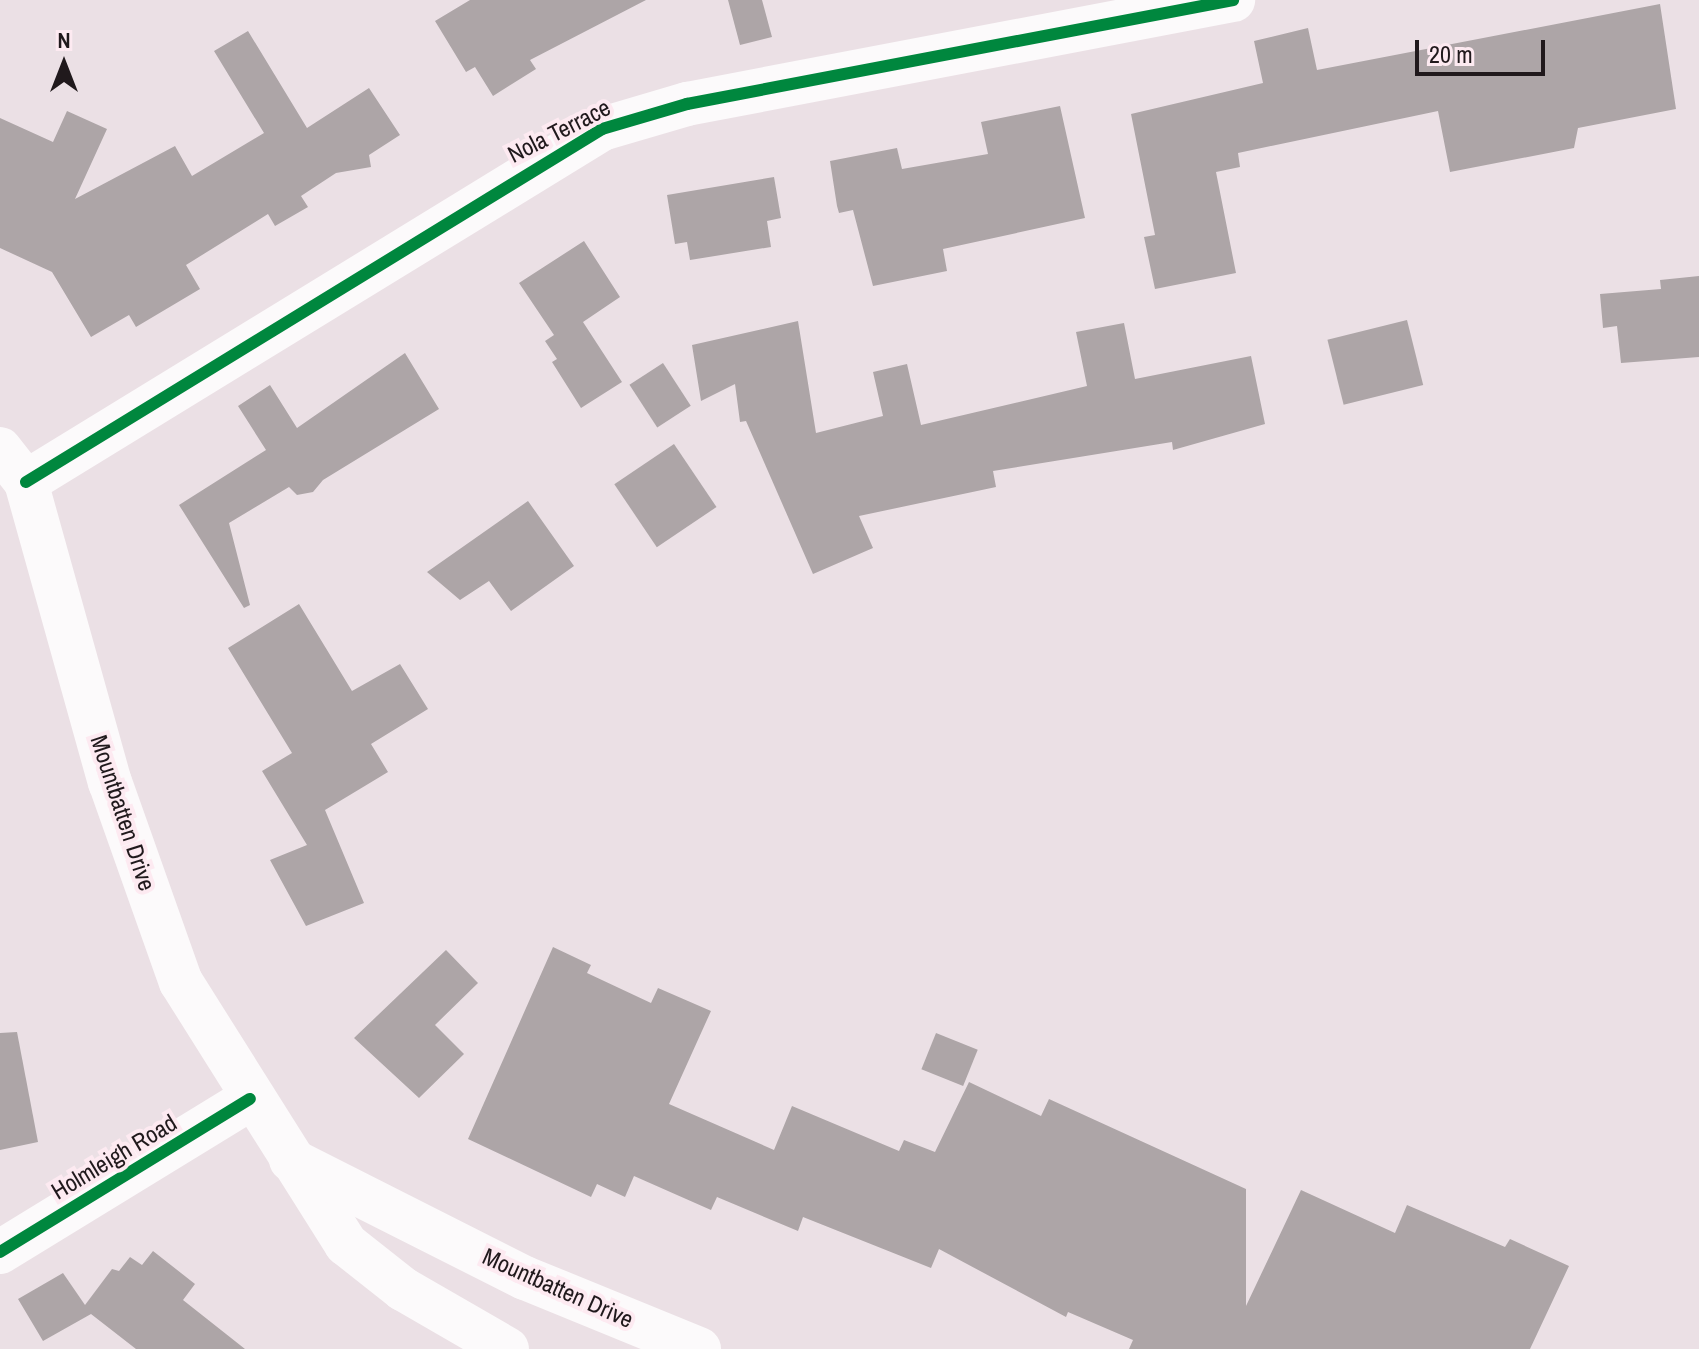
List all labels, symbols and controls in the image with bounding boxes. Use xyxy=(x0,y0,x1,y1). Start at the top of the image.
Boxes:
north arrow xyxy=(24,24,104,104)
scale bar xyxy=(1419,24,1549,74)
text: N xyxy=(57,25,71,55)
text: 20 m xyxy=(1429,38,1473,70)
street label: Nola Terrace xyxy=(503,93,615,169)
street label: Mountbatten Drive xyxy=(84,732,162,894)
street label: Holmleigh Road xyxy=(46,1108,182,1206)
street label: Mountbatten Drive xyxy=(478,1242,638,1334)

